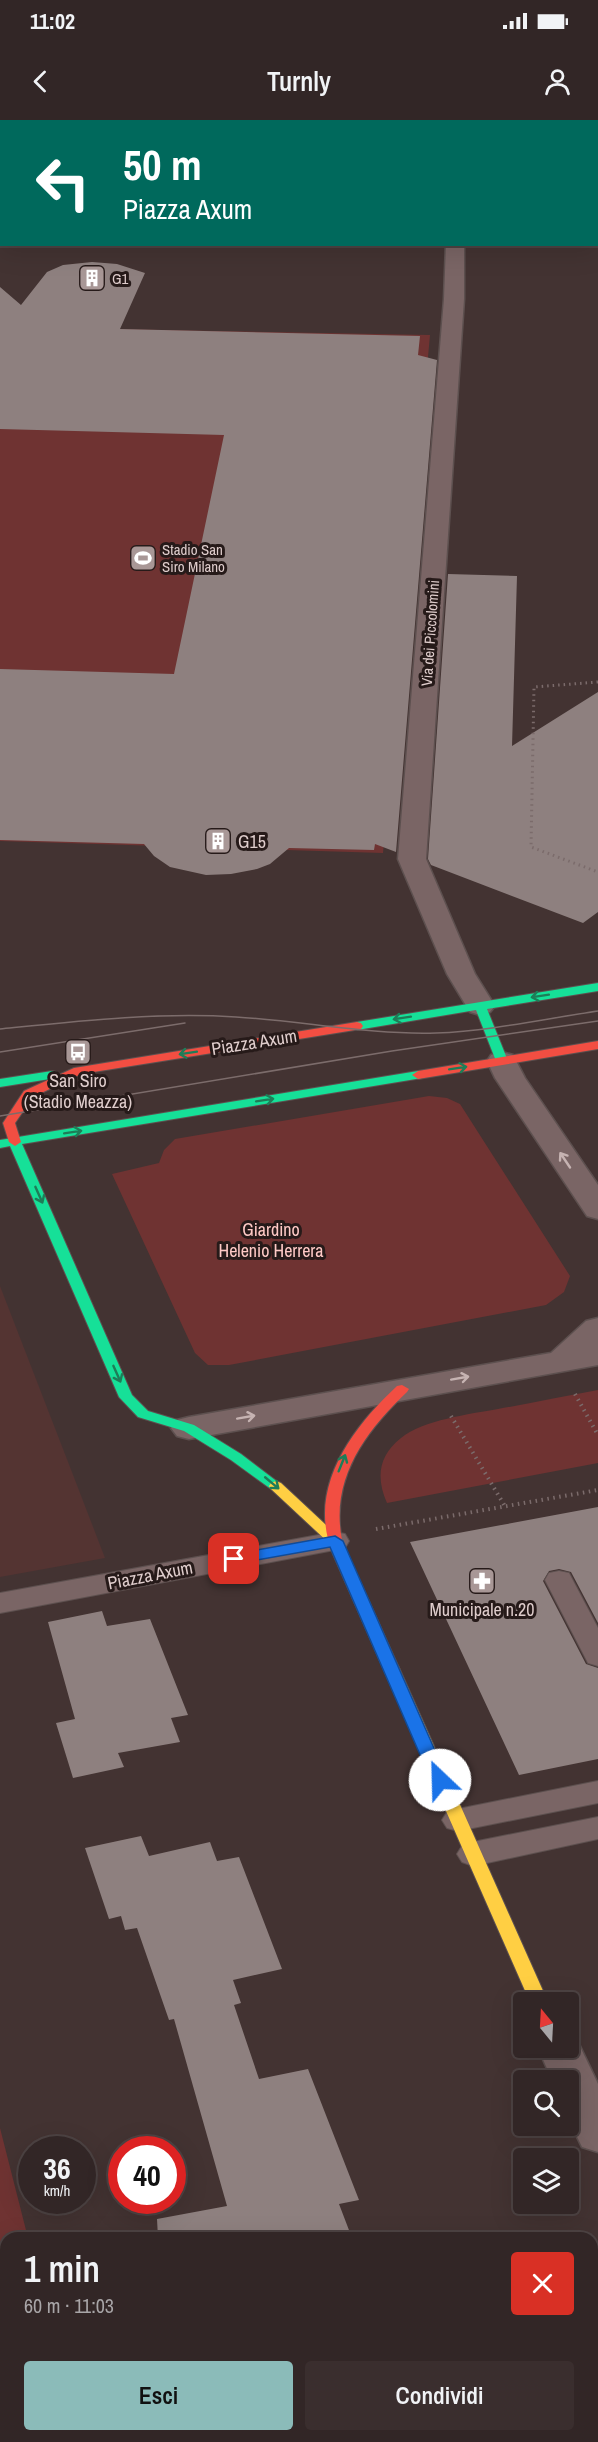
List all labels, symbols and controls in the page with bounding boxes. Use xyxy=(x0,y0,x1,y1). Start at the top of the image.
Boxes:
text: 11:02 xyxy=(30,6,75,36)
text: Turnly xyxy=(267,63,331,99)
icon: back xyxy=(24,65,57,98)
icon: person xyxy=(541,65,574,98)
text: 50 m xyxy=(123,137,202,193)
icon: left xyxy=(24,144,102,222)
text: Piazza Axum xyxy=(123,191,252,227)
building icon: G1 xyxy=(77,263,107,293)
place label: G1 xyxy=(112,268,129,289)
place label: Stadio San Siro Milano xyxy=(162,539,225,577)
sports icon: Stadio San Siro Milano xyxy=(128,543,158,573)
street label: Via dei Piccolomini xyxy=(416,579,444,687)
building icon: G15 xyxy=(203,826,233,856)
place label: G15 xyxy=(238,829,266,854)
one-way arrow xyxy=(531,991,551,1002)
one-way arrow xyxy=(392,1013,412,1024)
street label: Piazza Axum xyxy=(209,1023,299,1061)
bus stop icon: San Siro (Stadio Meazza) xyxy=(63,1037,93,1067)
one-way arrow xyxy=(179,1047,199,1058)
one-way arrow xyxy=(447,1063,467,1074)
place label: San Siro (Stadio Meazza) xyxy=(24,1068,132,1114)
one-way arrow xyxy=(255,1094,275,1105)
one-way arrow xyxy=(63,1126,82,1137)
one-way arrow xyxy=(559,1153,571,1169)
one-way arrow xyxy=(33,1186,45,1204)
park label: Giardino Helenio Herrera xyxy=(219,1217,324,1263)
one-way arrow xyxy=(112,1365,123,1383)
one-way arrow xyxy=(450,1372,469,1383)
one-way arrow xyxy=(236,1412,255,1423)
one-way arrow xyxy=(337,1454,348,1472)
one-way arrow xyxy=(264,1477,280,1490)
pin xyxy=(208,1533,259,1584)
icon: arrive xyxy=(217,1542,250,1575)
street label: Piazza Axum xyxy=(105,1555,195,1595)
pharmacy icon: Municipale n.20 xyxy=(467,1566,497,1596)
place label: Municipale n.20 xyxy=(429,1597,535,1622)
position arrow xyxy=(408,1748,472,1812)
north arrow xyxy=(513,1992,579,2058)
map controls xyxy=(513,1992,579,2214)
button: search xyxy=(513,2070,579,2136)
speed limit sign: 40 xyxy=(108,2136,186,2214)
text: 36 xyxy=(43,2148,71,2188)
button: layers xyxy=(513,2148,579,2214)
text: km/h xyxy=(44,2180,70,2201)
text: 1 min xyxy=(24,2245,100,2293)
button: close xyxy=(511,2252,574,2315)
text: 60 m · 11:03 xyxy=(24,2292,114,2319)
button: Esci xyxy=(24,2361,293,2430)
button: Condividi xyxy=(305,2361,574,2430)

